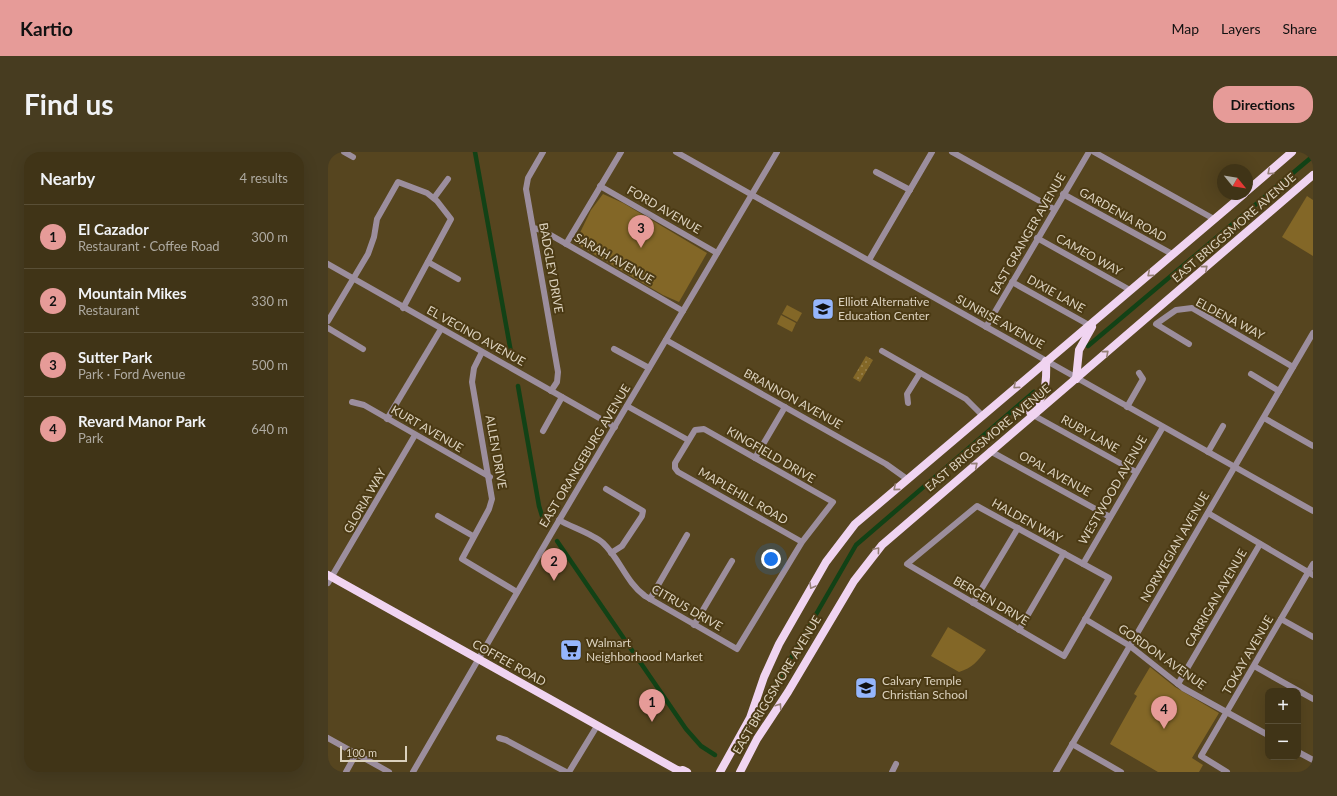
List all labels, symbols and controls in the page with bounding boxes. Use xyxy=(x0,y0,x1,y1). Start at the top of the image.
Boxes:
text: Kartio xyxy=(20,17,73,40)
text: Map xyxy=(1171,20,1199,37)
text: Layers xyxy=(1221,20,1261,37)
text: Share xyxy=(1283,20,1317,37)
button: Directions xyxy=(1213,86,1313,123)
text: Find us xyxy=(24,87,114,121)
north arrow xyxy=(1217,164,1253,200)
one-way arrow xyxy=(1267,167,1274,174)
text: Nearby xyxy=(40,168,95,189)
text: 4 results xyxy=(240,170,288,186)
street label: EAST GRANGER AVENUE xyxy=(987,170,1069,297)
street label: EAST BRIGGSMORE AVENUE xyxy=(1169,170,1299,286)
street label: FORD AVENUE xyxy=(625,182,704,237)
street label: GARDENIA ROAD xyxy=(1077,184,1170,245)
pin: 3 xyxy=(628,215,654,248)
text: El Cazador xyxy=(78,220,149,238)
street label: BADGLEY DRIVE xyxy=(536,221,567,315)
text: 1 xyxy=(49,229,57,245)
text: 300 m xyxy=(251,229,288,245)
street label: SARAH AVENUE xyxy=(572,230,657,287)
street label: CAMEO WAY xyxy=(1054,230,1125,279)
text: Restaurant · Coffee Road xyxy=(78,238,220,254)
one-way arrow xyxy=(1200,266,1207,273)
one-way arrow xyxy=(1147,269,1155,276)
street label: DIXIE LANE xyxy=(1025,271,1088,316)
text: Mountain Mikes xyxy=(78,284,187,302)
street label: SUNRISE AVENUE xyxy=(953,291,1047,352)
text: 2 xyxy=(49,293,57,309)
text: 330 m xyxy=(251,293,288,309)
place label: Elliott Alternative Education Center xyxy=(838,294,930,323)
street label: ELDENA WAY xyxy=(1193,294,1268,343)
school or university icon: Elliott Alternative Education Center xyxy=(810,296,836,322)
text: Restaurant xyxy=(78,302,140,318)
street label: EL VECINO AVENUE xyxy=(424,302,528,369)
text: Sutter Park xyxy=(78,348,152,366)
one-way arrow xyxy=(1101,351,1109,358)
text: 3 xyxy=(49,357,57,373)
text: 500 m xyxy=(251,357,288,373)
street label: BRANNON AVENUE xyxy=(741,365,845,432)
text: Park · Ford Avenue xyxy=(78,366,185,382)
street label: EAST ORANGEBURG AVENUE xyxy=(536,381,633,530)
street label: EAST BRIGGSMORE AVENUE xyxy=(922,381,1054,495)
one-way arrow xyxy=(1014,382,1021,389)
street label: KURT AVENUE xyxy=(388,402,466,455)
street label: RUBY LANE xyxy=(1059,411,1122,456)
text: Revard Manor Park xyxy=(78,412,206,430)
street label: ALLEN DRIVE xyxy=(483,414,510,490)
text: 4 xyxy=(49,421,57,437)
text: 640 m xyxy=(251,421,288,437)
street label: KINGFIELD DRIVE xyxy=(724,423,818,486)
text: Park xyxy=(78,430,103,446)
street label: WESTWOOD AVENUE xyxy=(1075,432,1150,547)
street label: OPAL AVENUE xyxy=(1017,448,1094,500)
one-way arrow xyxy=(970,462,977,469)
street label: MAPLEHILL ROAD xyxy=(696,464,791,527)
street label: GLORIA WAY xyxy=(340,465,389,536)
one-way arrow xyxy=(893,484,900,491)
street label: NORWEGIAN AVENUE xyxy=(1137,489,1212,605)
street label: HALDEN WAY xyxy=(989,495,1066,546)
street label: CARRIGAN AVENUE xyxy=(1181,546,1250,649)
pin: 2 xyxy=(541,548,567,581)
one-way arrow xyxy=(873,548,880,555)
your location xyxy=(761,549,781,569)
street label: BERGEN DRIVE xyxy=(951,573,1032,628)
street label: CITRUS DRIVE xyxy=(649,581,725,634)
one-way arrow xyxy=(810,582,817,589)
street label: EAST BRIGGSMORE AVENUE xyxy=(729,613,824,757)
street label: TOKAY AVENUE xyxy=(1219,613,1276,697)
street label: GORDON AVENUE xyxy=(1115,621,1209,693)
place label: Walmart Neighborhood Market xyxy=(586,635,703,664)
street label: COFFEE ROAD xyxy=(470,636,549,689)
supermarket icon: Walmart Neighborhood Market xyxy=(558,637,584,663)
place label: Calvary Temple Christian School xyxy=(882,673,968,702)
school or university icon: Calvary Temple Christian School xyxy=(853,675,879,701)
map controls xyxy=(1265,688,1301,760)
button: + xyxy=(1265,688,1301,724)
pin: 1 xyxy=(639,689,665,722)
pin: 4 xyxy=(1151,696,1177,729)
one-way arrow xyxy=(774,704,781,711)
button: − xyxy=(1265,724,1301,760)
scale bar xyxy=(340,744,407,763)
text: 100 m xyxy=(346,746,377,759)

